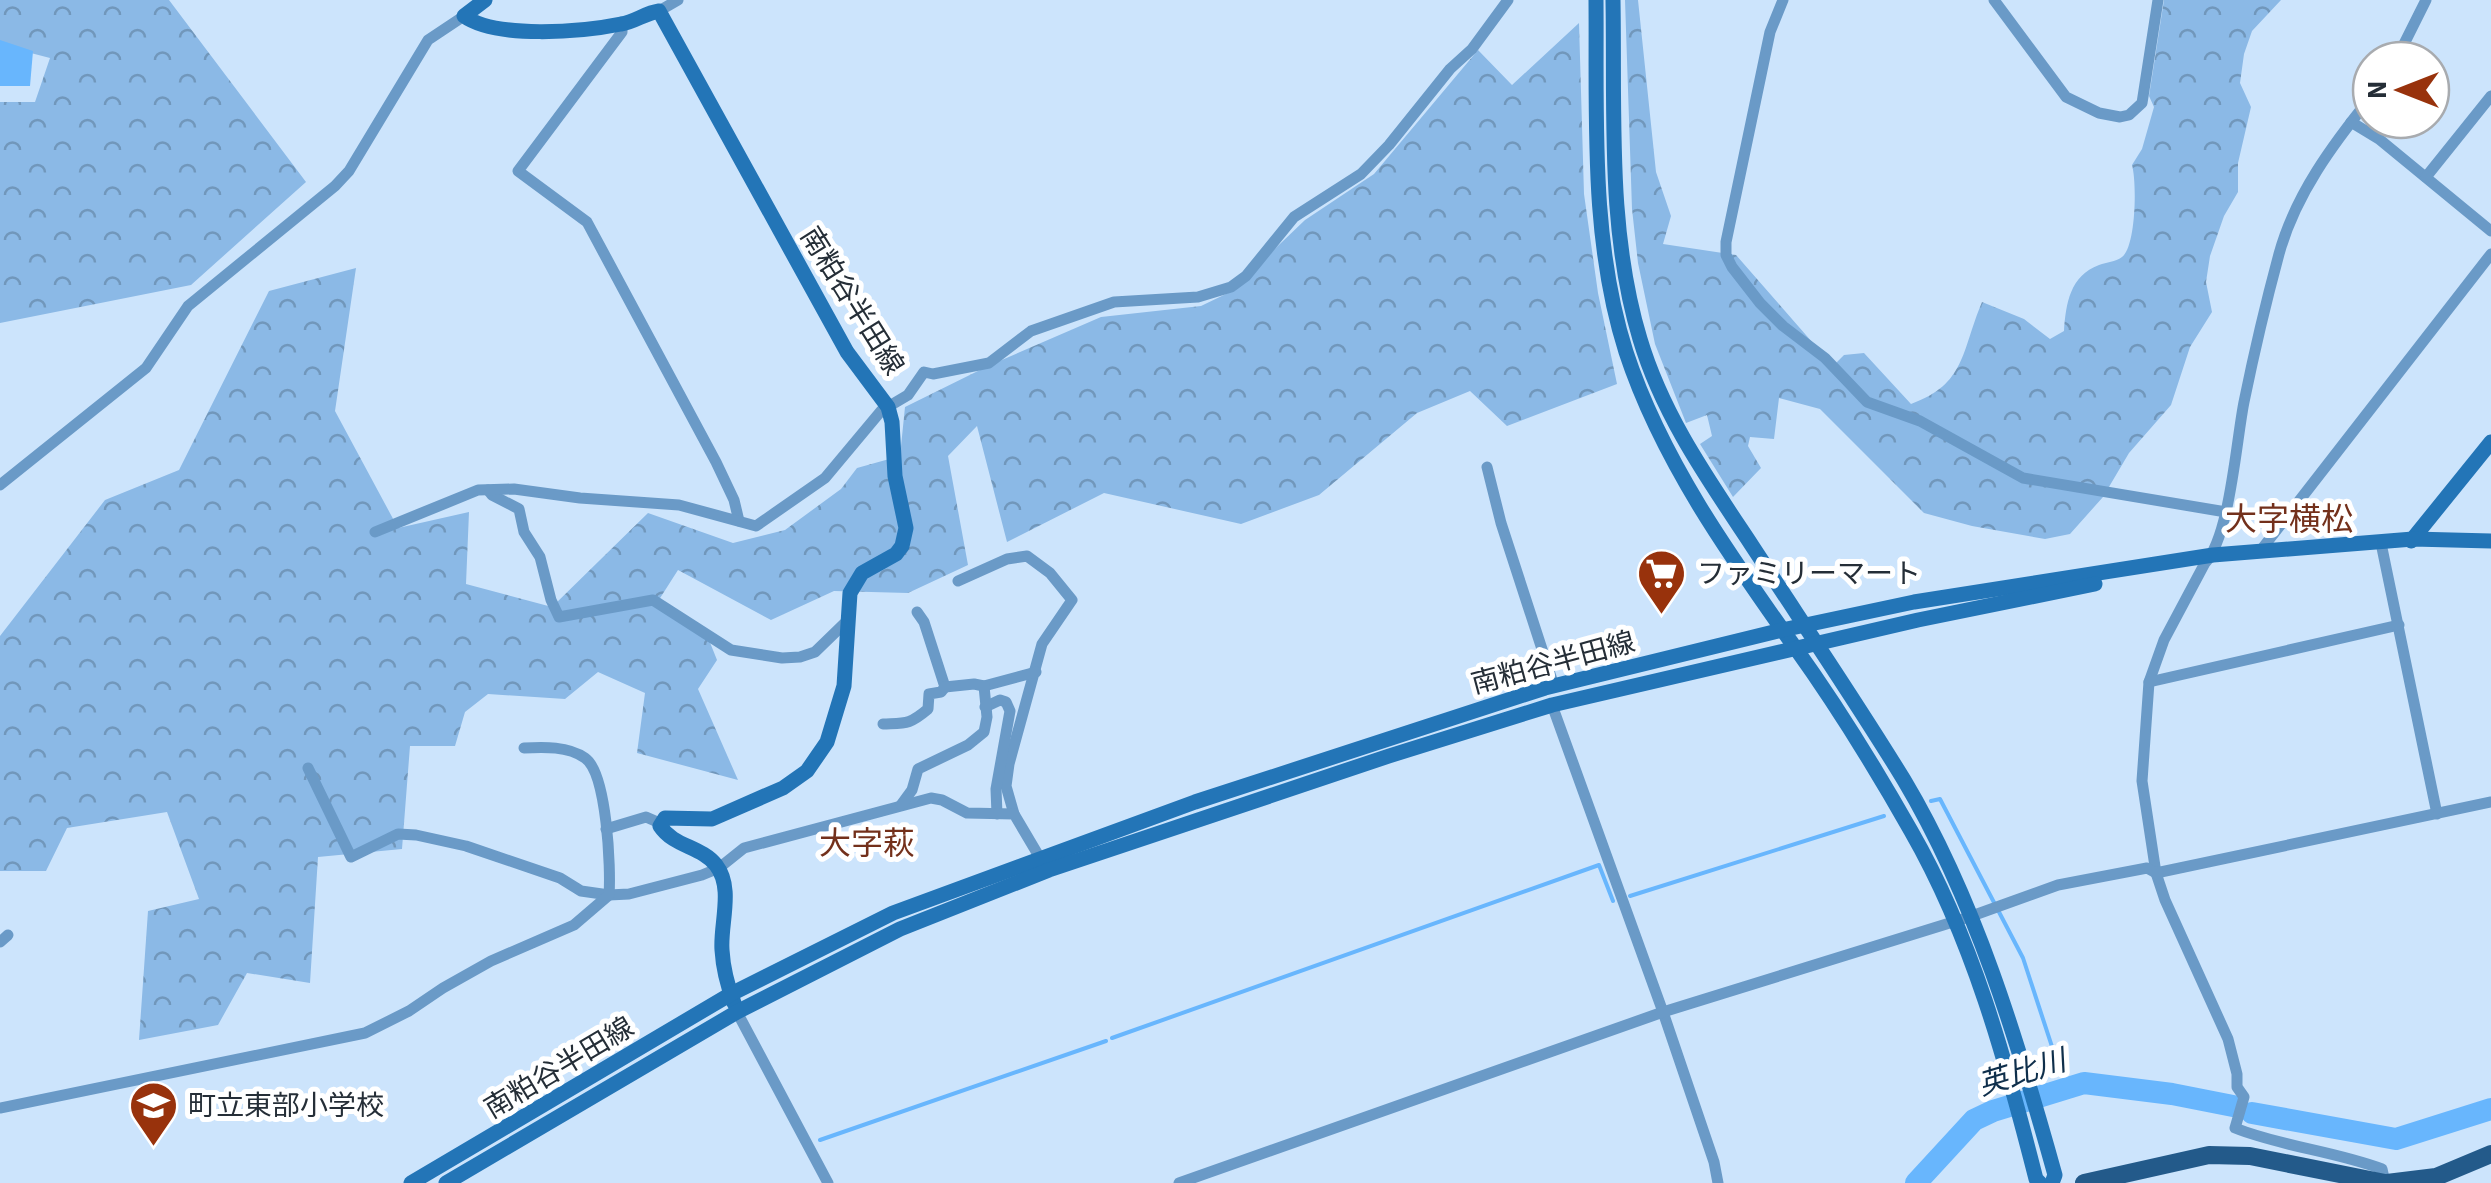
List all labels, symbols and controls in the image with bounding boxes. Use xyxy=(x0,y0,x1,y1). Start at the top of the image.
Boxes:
north arrow xyxy=(2351,40,2451,140)
text: N xyxy=(2357,81,2397,99)
street label: 南粕谷半田線 xyxy=(791,219,913,383)
district label: 大字横松 xyxy=(2225,497,2353,543)
supermarket icon: ファミリーマート xyxy=(1636,548,1688,616)
place label: ファミリーマート xyxy=(1697,554,1921,594)
street label: 南粕谷半田線 xyxy=(1467,622,1639,704)
district label: 大字萩 xyxy=(819,821,915,867)
street label: 南粕谷半田線 xyxy=(477,1008,641,1128)
water label: 英比川 xyxy=(1973,1038,2074,1107)
school or university icon: 町立東部小学校 xyxy=(127,1080,179,1148)
place label: 町立東部小学校 xyxy=(188,1086,384,1126)

